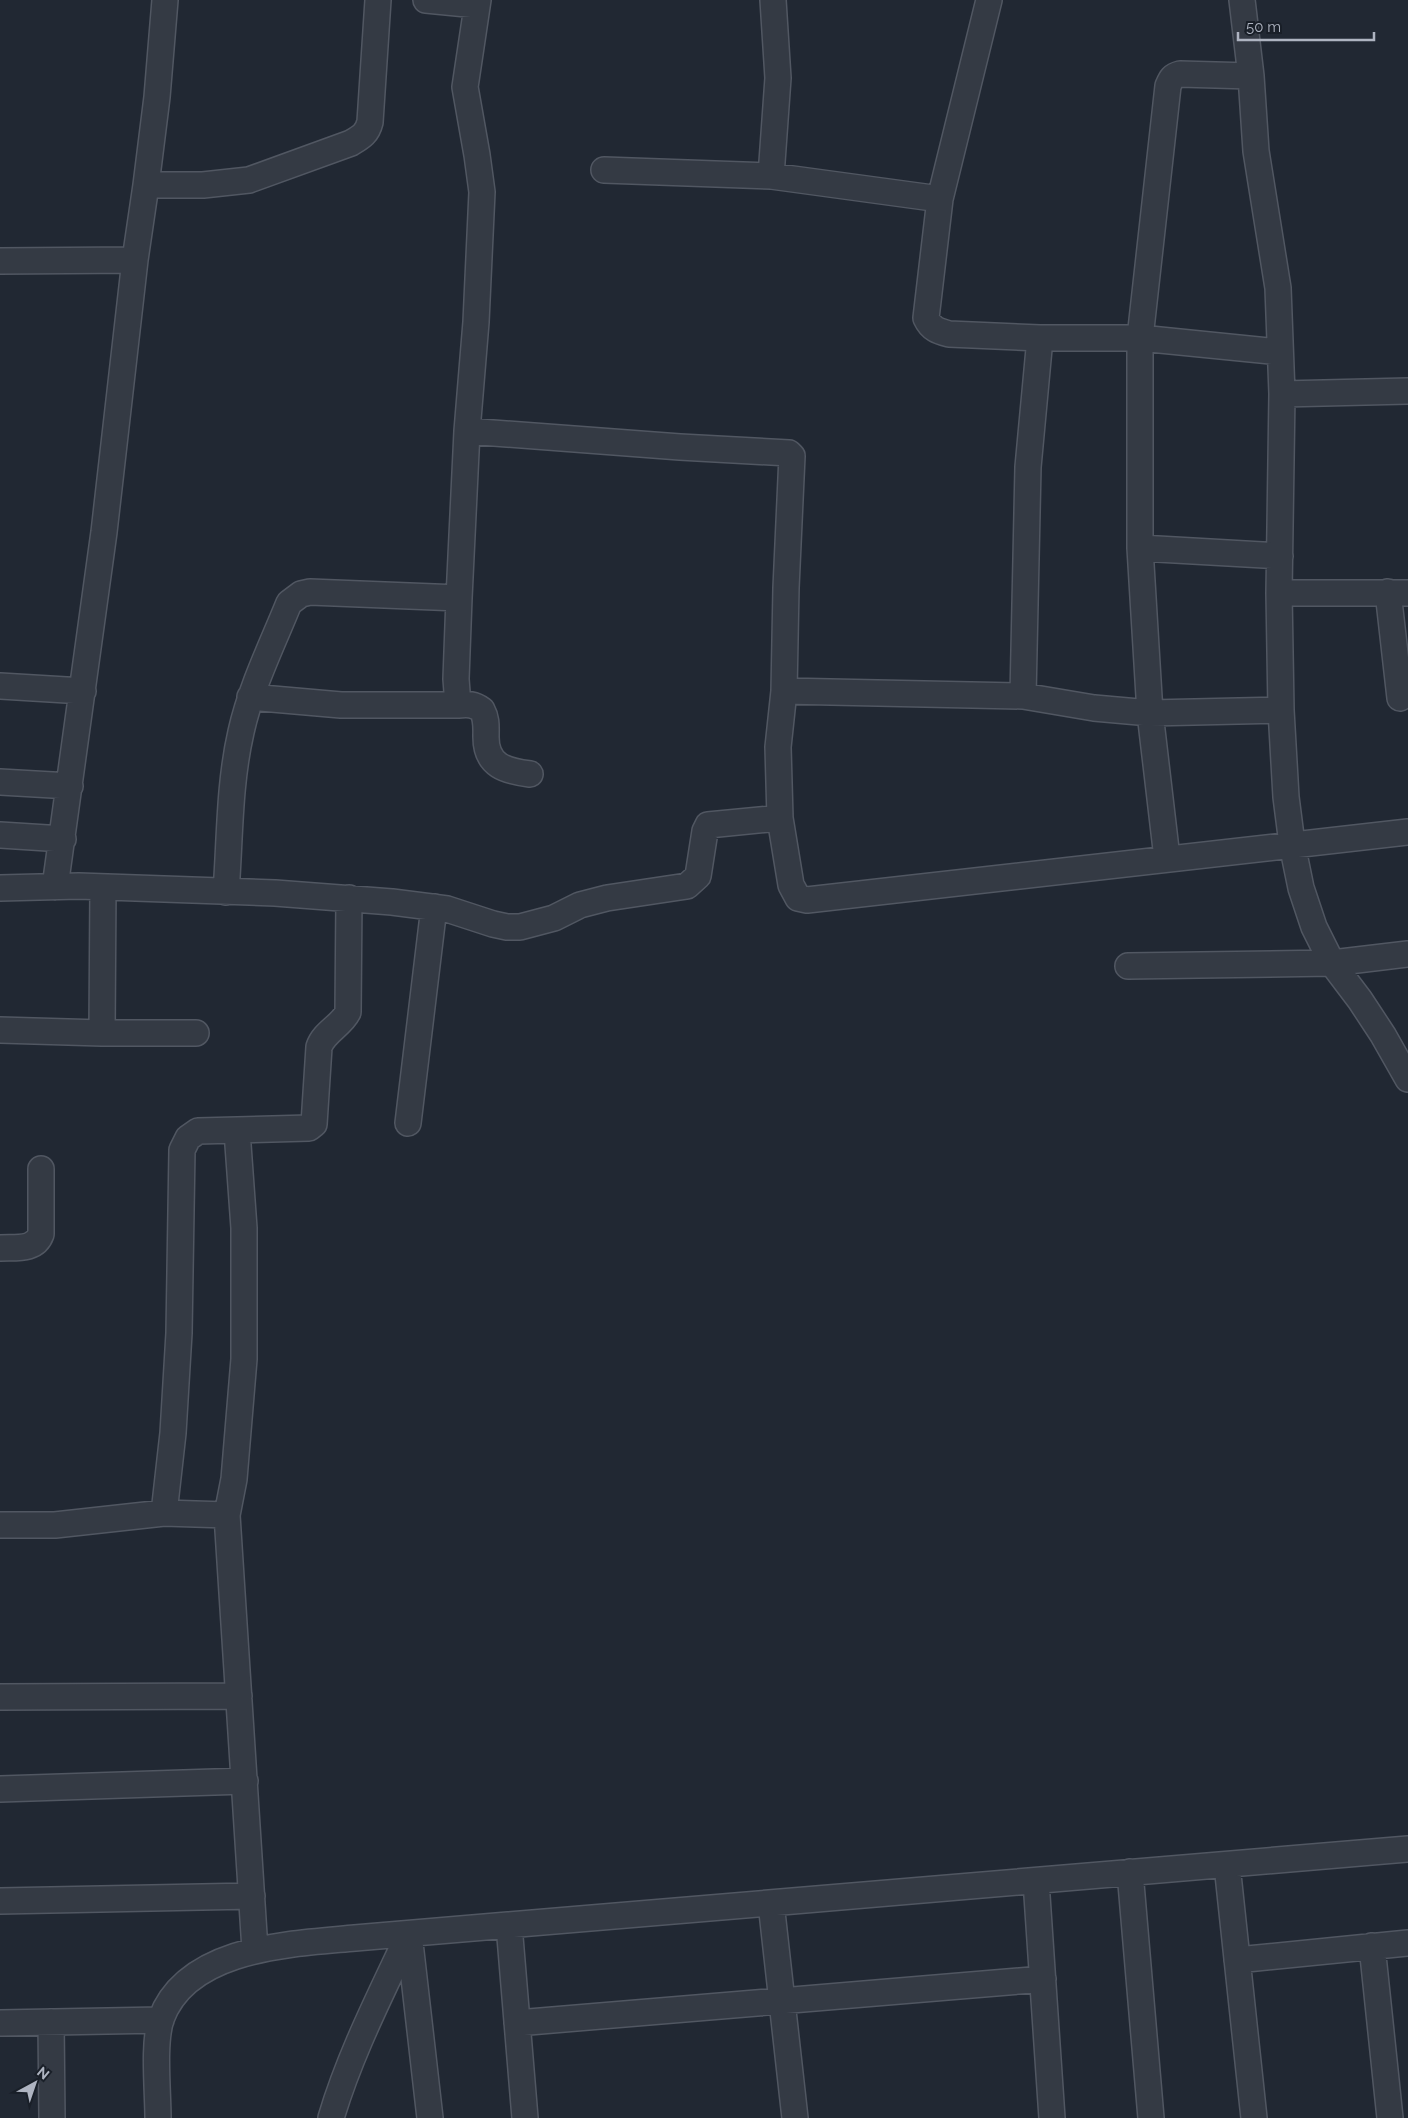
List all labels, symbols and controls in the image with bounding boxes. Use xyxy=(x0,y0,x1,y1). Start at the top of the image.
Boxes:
scale bar xyxy=(1238,10,1374,42)
text: 50 m xyxy=(1246,18,1281,36)
north arrow xyxy=(10,2058,60,2108)
text: N xyxy=(34,2063,53,2083)

